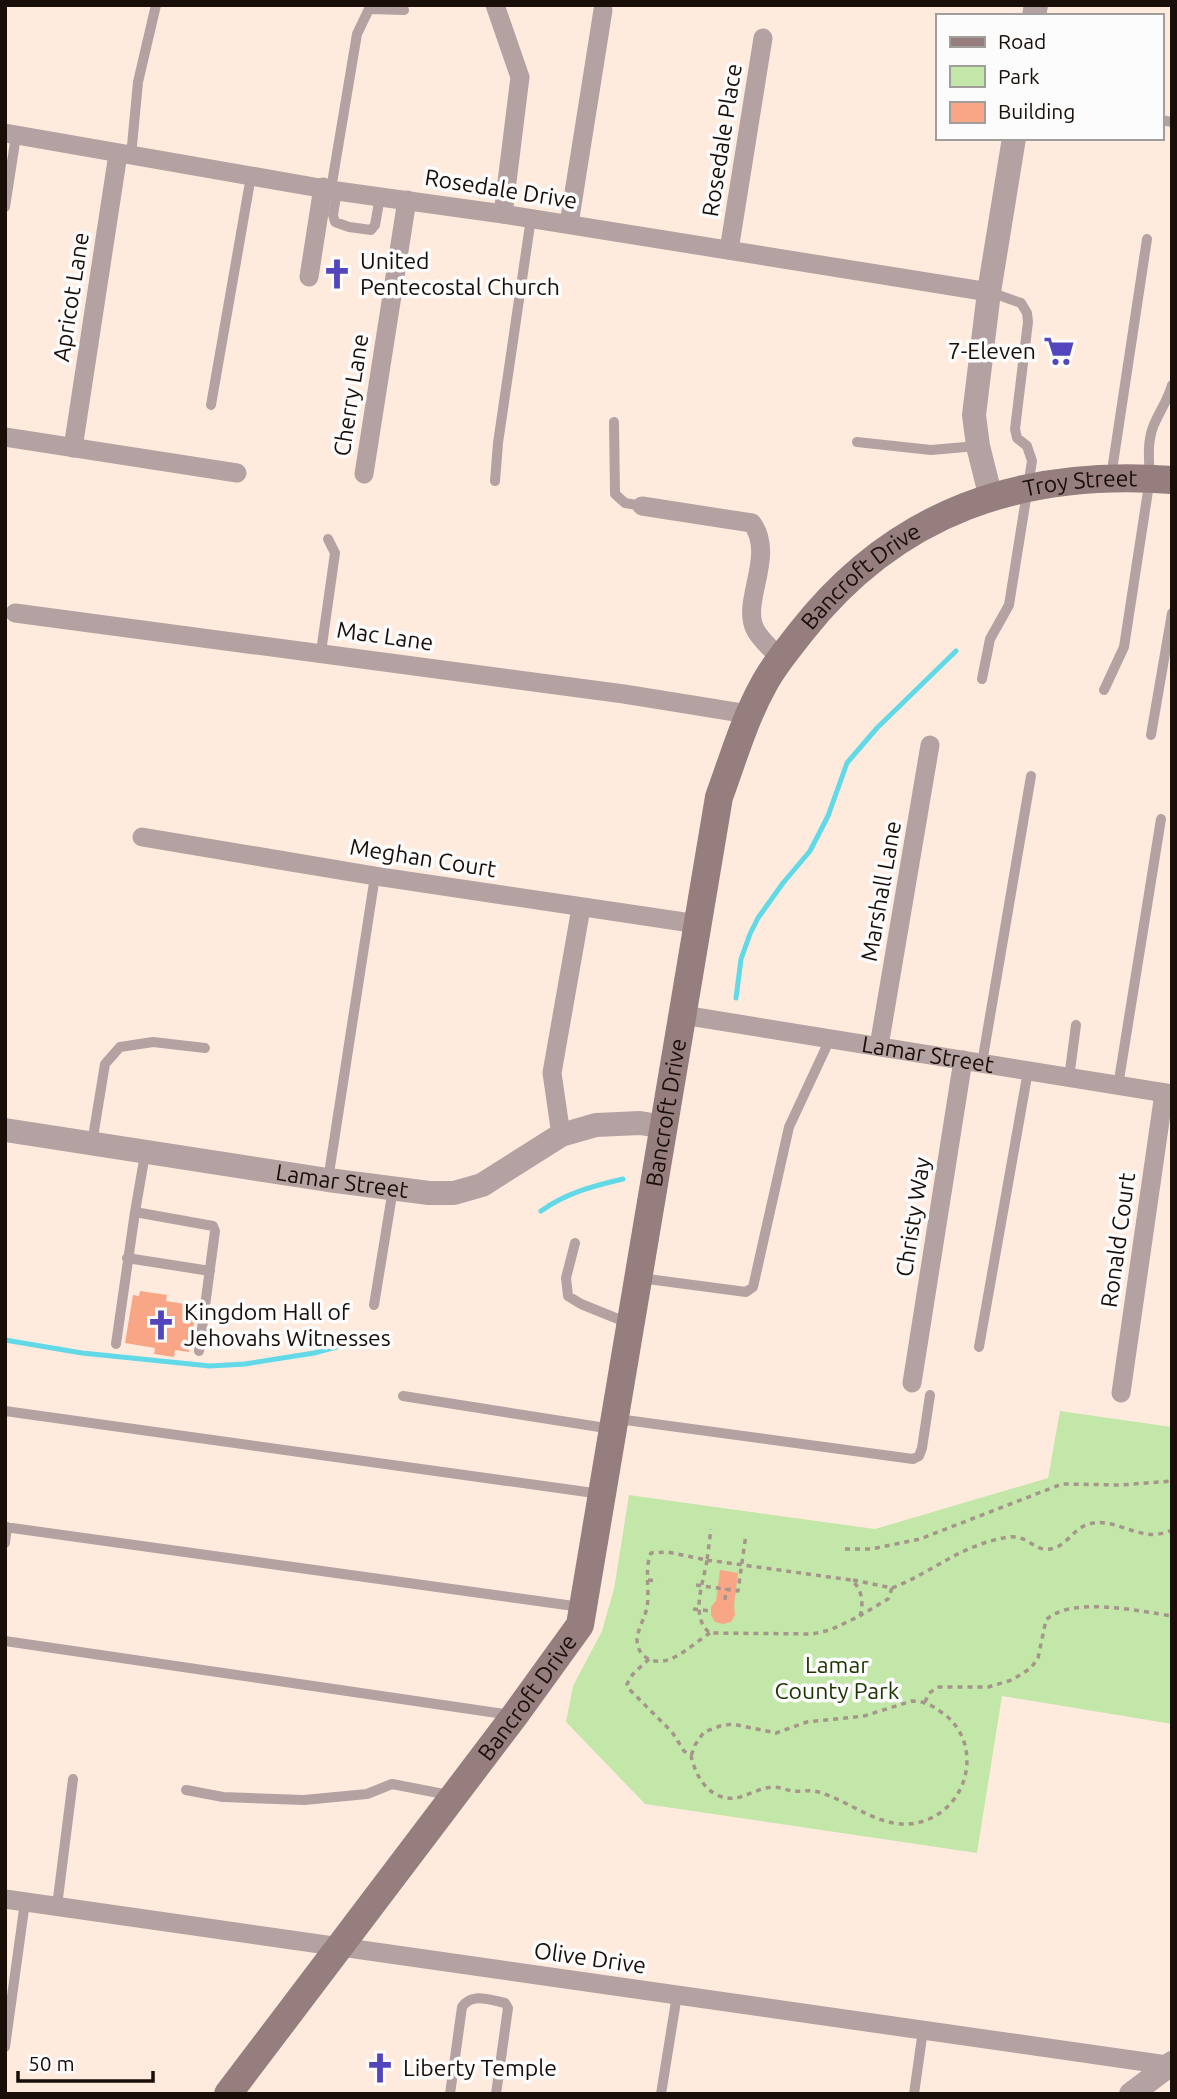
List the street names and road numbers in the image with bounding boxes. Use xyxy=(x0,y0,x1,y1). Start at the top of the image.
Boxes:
street label: Rosedale Place xyxy=(697,62,746,218)
street label: Rosedale Drive xyxy=(423,164,579,213)
street label: Apricot Lane xyxy=(48,231,93,363)
street label: Cherry Lane xyxy=(328,332,373,458)
street label: Troy Street xyxy=(1021,465,1137,501)
street label: Bancroft Drive xyxy=(796,518,925,634)
street label: Mac Lane xyxy=(335,616,435,655)
street label: Marshall Lane xyxy=(856,819,905,963)
street label: Meghan Court xyxy=(348,834,498,881)
street label: Lamar Street xyxy=(860,1031,996,1077)
street label: Bancroft Drive xyxy=(641,1036,690,1189)
street label: Christy Way xyxy=(891,1155,934,1278)
street label: Lamar Street xyxy=(274,1159,410,1202)
street label: Ronald Court xyxy=(1096,1171,1139,1309)
street label: Bancroft Drive xyxy=(472,1629,581,1765)
street label: Olive Drive xyxy=(532,1937,648,1978)

